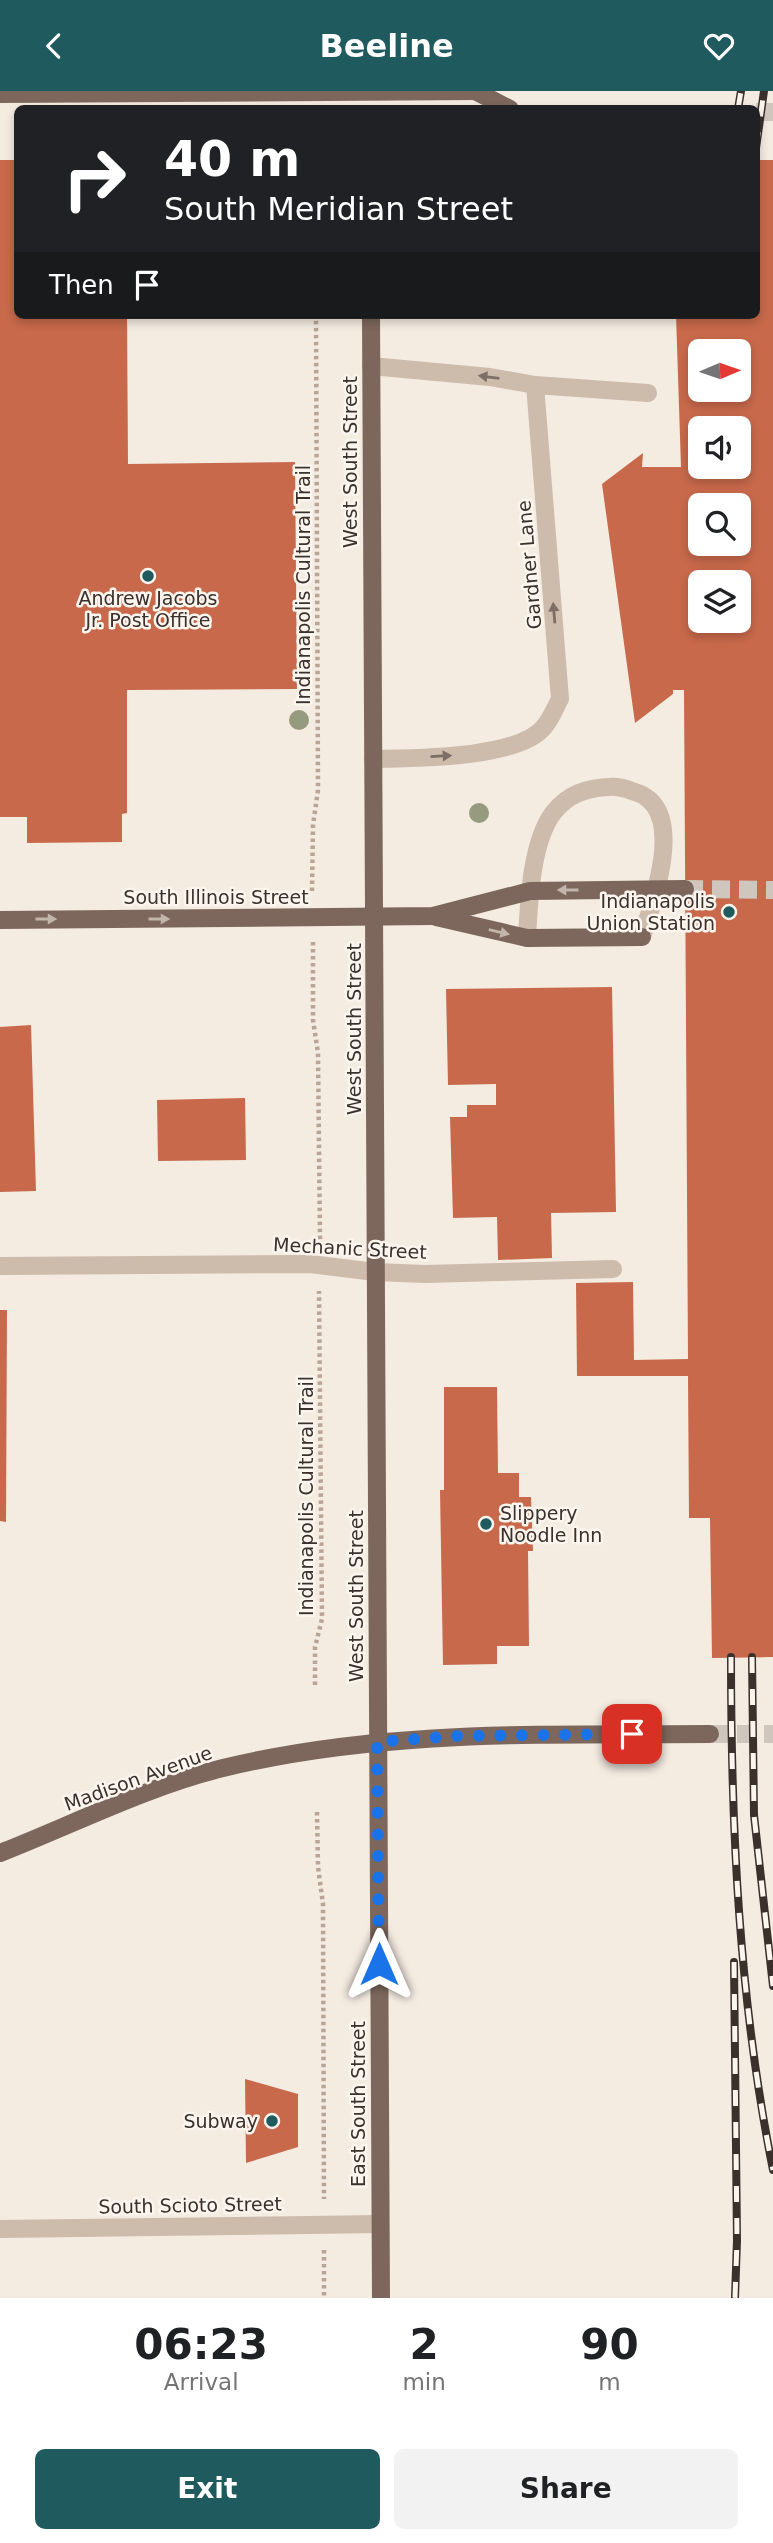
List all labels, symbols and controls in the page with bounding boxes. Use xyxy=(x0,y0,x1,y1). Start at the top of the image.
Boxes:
icon: back xyxy=(35,27,73,65)
text: Beeline xyxy=(319,27,454,65)
icon: heart xyxy=(700,27,738,65)
text: 40 m xyxy=(164,131,300,188)
icon: right xyxy=(49,133,140,224)
text: South Meridian Street xyxy=(164,190,513,228)
icon: arrive xyxy=(128,266,166,304)
text: Then xyxy=(49,270,114,300)
north arrow xyxy=(688,339,751,403)
map controls xyxy=(688,339,751,633)
one-way arrow xyxy=(478,371,500,382)
street label: West South Street xyxy=(339,376,361,548)
button: sound xyxy=(688,416,751,479)
street label: Indianapolis Cultural Trail xyxy=(292,465,314,705)
button: search xyxy=(688,493,751,556)
street label: Gardner Lane xyxy=(512,500,546,630)
marker: Andrew Jacobs Jr. Post Office xyxy=(140,568,156,584)
button: layers xyxy=(688,570,751,633)
place label: Andrew Jacobs Jr. Post Office xyxy=(78,587,218,631)
one-way arrow xyxy=(548,602,559,624)
one-way arrow xyxy=(431,751,453,762)
one-way arrow xyxy=(556,884,578,896)
street label: South Illinois Street xyxy=(123,886,309,908)
place label: Indianapolis Union Station xyxy=(587,890,715,934)
marker: Indianapolis Union Station xyxy=(721,904,737,920)
one-way arrow xyxy=(35,913,57,925)
one-way arrow xyxy=(149,913,171,925)
one-way arrow xyxy=(488,926,510,937)
street label: West South Street xyxy=(343,943,365,1115)
street label: Mechanic Street xyxy=(273,1233,427,1263)
street label: Indianapolis Cultural Trail xyxy=(295,1376,317,1616)
place label: Slippery Noodle Inn xyxy=(500,1502,602,1546)
street label: West South Street xyxy=(345,1510,367,1682)
marker: Slippery Noodle Inn xyxy=(478,1516,494,1532)
pin xyxy=(602,1704,662,1764)
icon: arrive xyxy=(613,1715,651,1753)
street label: Madison Avenue xyxy=(61,1741,215,1815)
position arrow xyxy=(342,1927,416,2001)
street label: East South Street xyxy=(347,2021,369,2187)
place label: Subway xyxy=(183,2110,258,2132)
marker: Subway xyxy=(264,2113,280,2129)
street label: South Scioto Street xyxy=(98,2192,282,2218)
text: 06:23 xyxy=(134,2320,268,2369)
text: 2 xyxy=(409,2320,439,2369)
text: 90 xyxy=(580,2320,639,2369)
text: Arrival xyxy=(164,2369,239,2395)
text: min xyxy=(402,2369,446,2395)
text: m xyxy=(598,2369,621,2395)
button: Exit xyxy=(35,2449,380,2529)
button: Share xyxy=(394,2449,738,2529)

